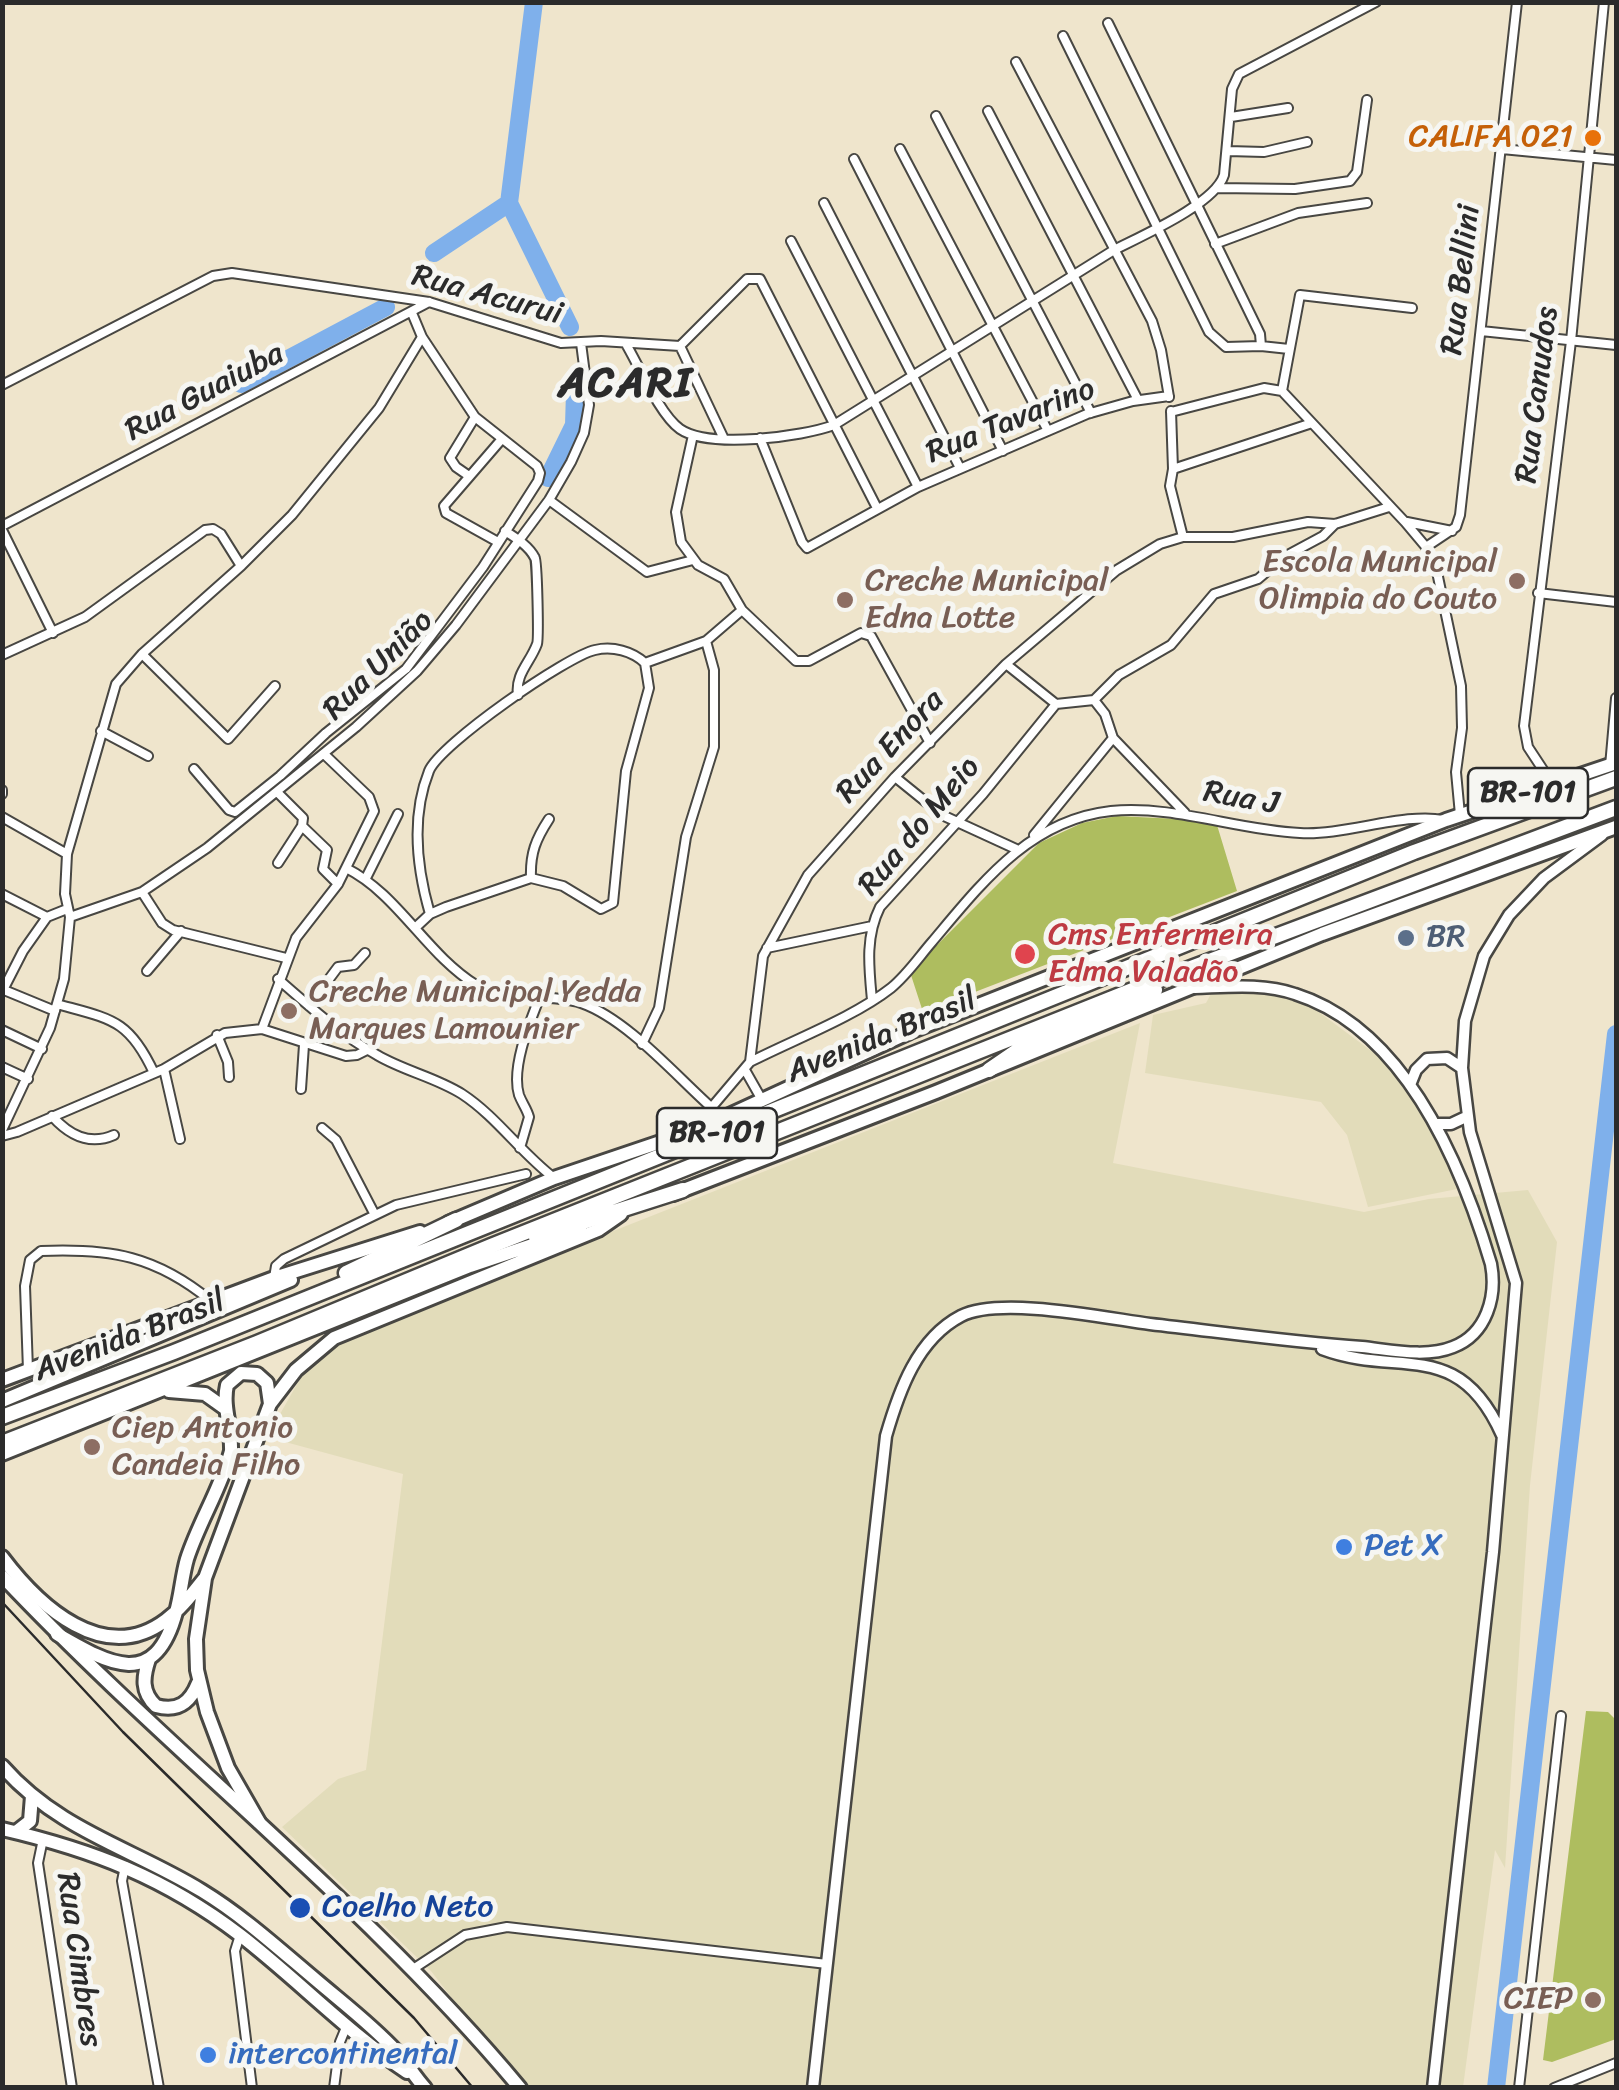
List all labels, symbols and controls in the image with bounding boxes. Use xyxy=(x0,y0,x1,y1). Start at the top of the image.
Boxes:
place label: CALIFA 021 xyxy=(1408,119,1573,157)
marker: CALIFA 021 xyxy=(1582,127,1604,149)
street label: Rua Bellini xyxy=(1434,203,1490,357)
street label: Rua Acurui xyxy=(408,258,566,334)
street label: Rua Canudos xyxy=(1508,305,1568,485)
street label: Rua Guaiuba xyxy=(119,335,291,451)
district label: ACARI xyxy=(560,360,692,410)
street label: Rua Tavarino xyxy=(921,371,1101,473)
place label: Escola Municipal Olimpia do Couto xyxy=(1259,544,1497,619)
place label: Creche Municipal Edna Lotte xyxy=(865,563,1108,638)
marker: Escola Municipal Olimpia do Couto xyxy=(1506,570,1528,592)
marker: Creche Municipal Edna Lotte xyxy=(834,589,856,611)
street label: Rua União xyxy=(316,603,442,729)
street label: Rua Enora xyxy=(829,682,953,812)
street label: Rua do Meio xyxy=(851,750,989,904)
road number: BR-101 xyxy=(1468,768,1588,818)
street label: Rua J xyxy=(1200,773,1282,825)
place label: Cms Enfermeira Edma Valadão xyxy=(1048,917,1273,992)
place label: BR xyxy=(1426,919,1466,957)
marker: BR xyxy=(1395,927,1417,949)
marker: Cms Enfermeira Edma Valadão xyxy=(1012,941,1038,967)
place label: Creche Municipal Yedda Marques Lamounier xyxy=(309,974,641,1049)
street label: Avenida Brasil xyxy=(781,981,983,1093)
marker: Creche Municipal Yedda Marques Lamounier xyxy=(278,1000,300,1022)
road number: BR-101 xyxy=(657,1108,777,1158)
street label: Avenida Brasil xyxy=(29,1283,231,1391)
place label: Ciep Antonio Candeia Filho xyxy=(112,1410,300,1485)
marker: Ciep Antonio Candeia Filho xyxy=(81,1436,103,1458)
place label: Pet X xyxy=(1364,1528,1443,1566)
marker: Pet X xyxy=(1333,1536,1355,1558)
street label: Rua Cimbres xyxy=(47,1870,109,2050)
place label: Coelho Neto xyxy=(322,1889,494,1927)
marker: Coelho Neto xyxy=(287,1895,313,1921)
place label: CIEP xyxy=(1504,1981,1573,2019)
marker: CIEP xyxy=(1582,1989,1604,2011)
place label: intercontinental xyxy=(228,2036,457,2074)
marker: intercontinental xyxy=(197,2044,219,2066)

